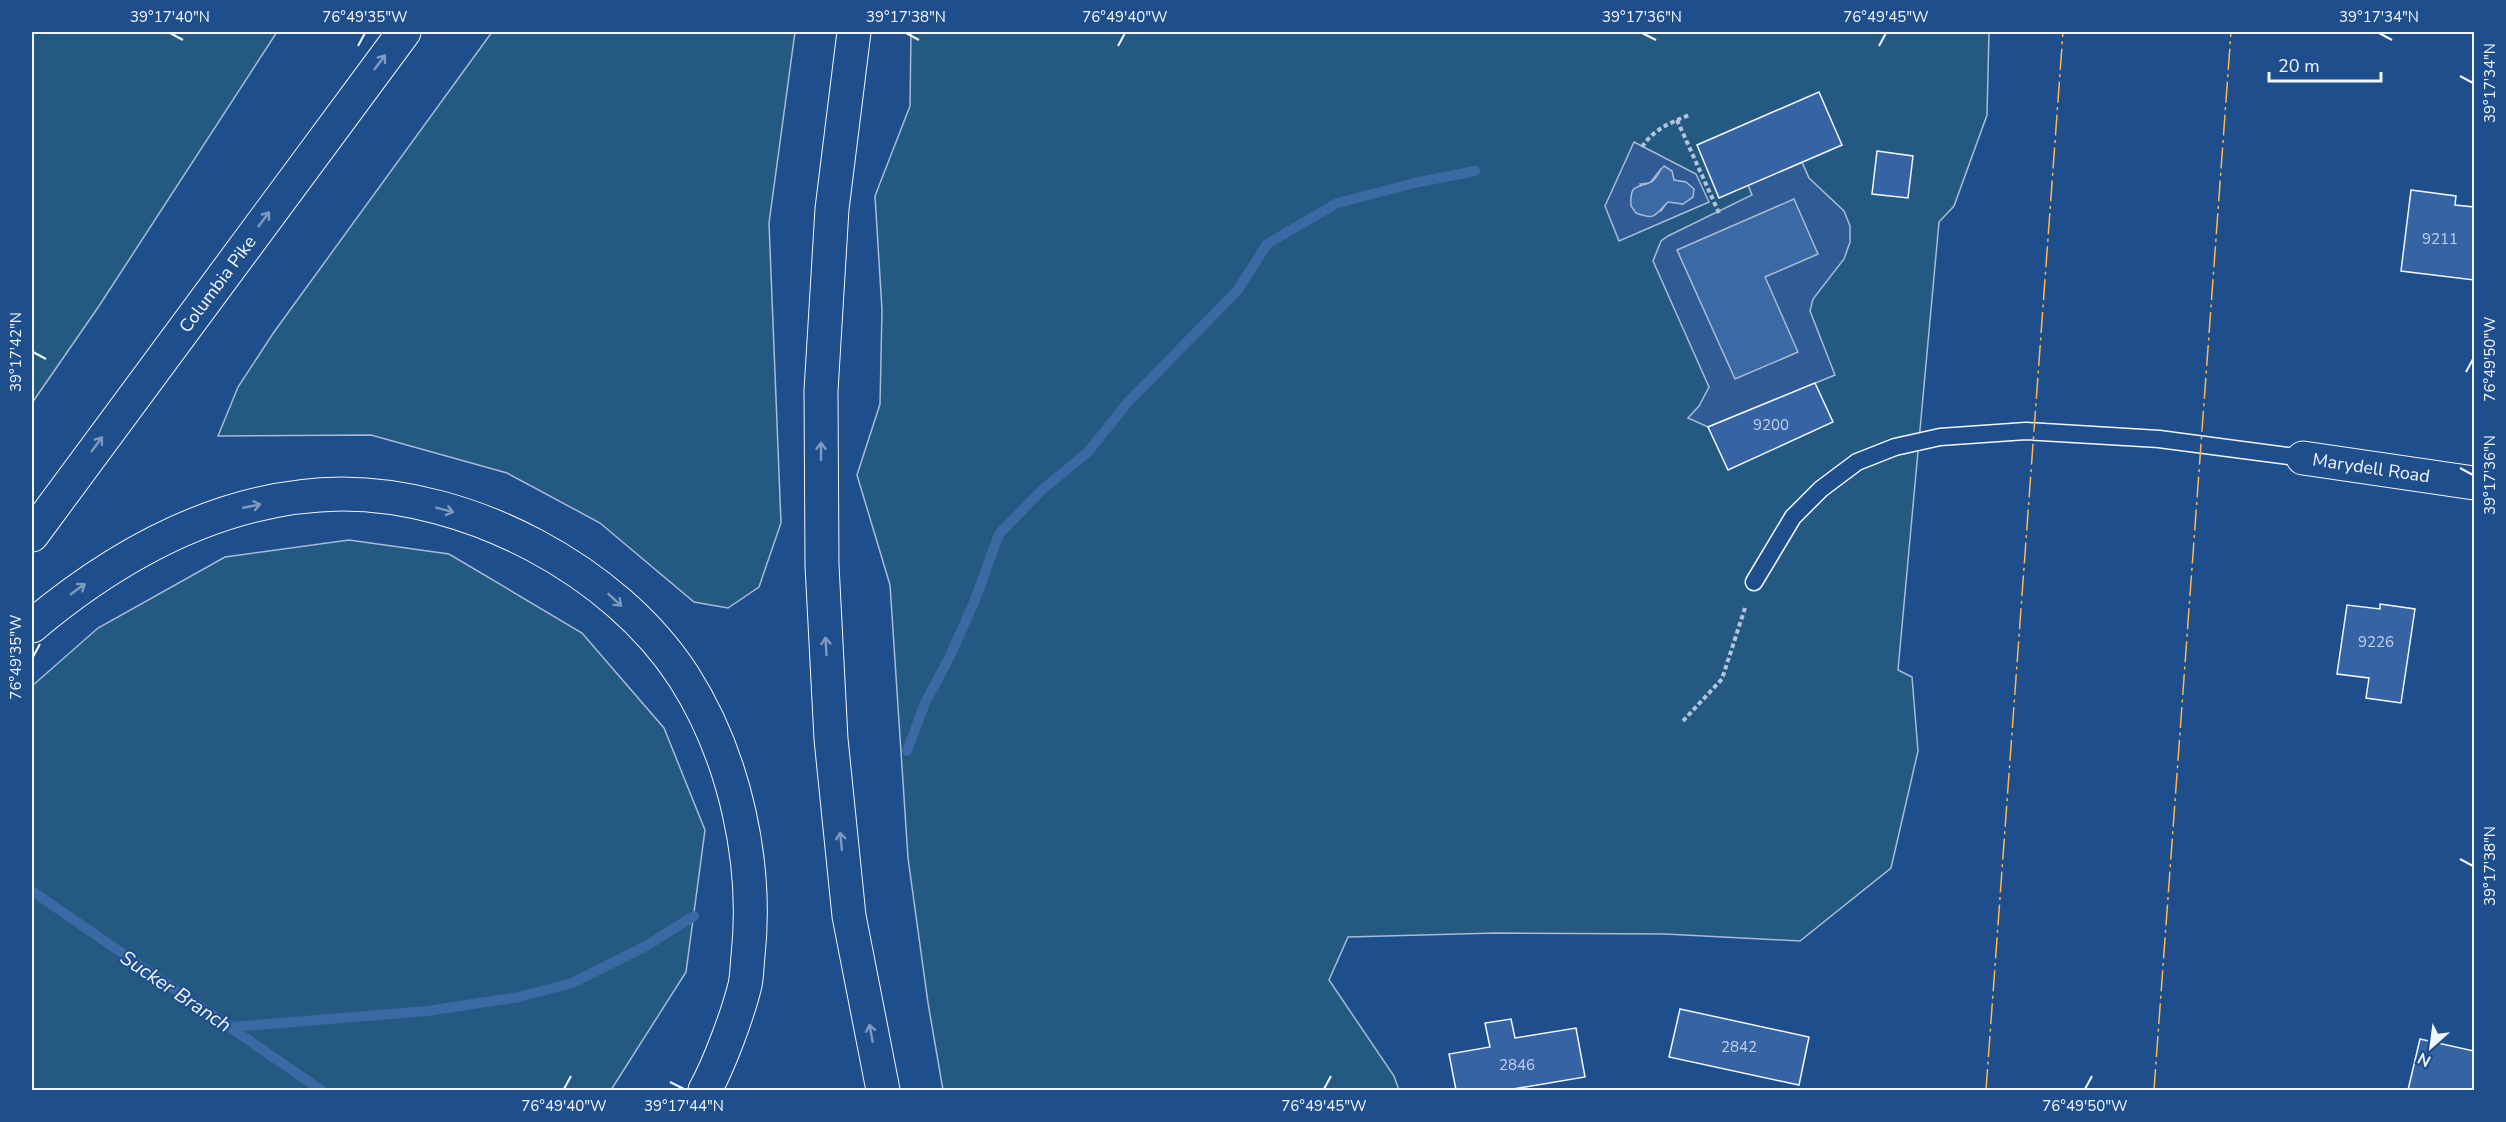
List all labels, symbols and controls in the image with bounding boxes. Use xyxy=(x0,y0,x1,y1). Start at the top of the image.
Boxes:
text: 39°17'40"N xyxy=(130,7,210,27)
text: 76°49'35"W xyxy=(322,7,408,27)
text: 39°17'38"N xyxy=(866,7,946,27)
text: 76°49'40"W xyxy=(1082,7,1168,27)
text: 39°17'36"N xyxy=(1602,7,1682,27)
text: 76°49'45"W xyxy=(1843,7,1929,27)
text: 39°17'34"N xyxy=(2339,7,2419,27)
text: 39°17'34"N xyxy=(2480,43,2500,123)
scale bar xyxy=(2269,45,2382,83)
text: 20 m xyxy=(2278,54,2320,78)
one-way arrow xyxy=(374,55,387,71)
one-way arrow xyxy=(257,211,270,227)
house number: 9211 xyxy=(2422,229,2458,249)
street label: Columbia Pike xyxy=(174,231,261,338)
text: 39°17'42"N xyxy=(6,312,26,392)
text: 76°49'50"W xyxy=(2480,316,2500,402)
house number: 9200 xyxy=(1753,415,1789,435)
text: 39°17'36"N xyxy=(2480,435,2500,515)
one-way arrow xyxy=(91,437,104,453)
one-way arrow xyxy=(815,442,827,462)
street label: Marydell Road xyxy=(2311,448,2432,488)
one-way arrow xyxy=(242,500,261,511)
one-way arrow xyxy=(435,505,454,516)
one-way arrow xyxy=(69,583,85,596)
one-way arrow xyxy=(608,593,623,608)
text: 76°49'35"W xyxy=(6,614,26,700)
house number: 9226 xyxy=(2358,632,2394,652)
one-way arrow xyxy=(820,637,831,657)
text: 39°17'38"N xyxy=(2480,826,2500,906)
one-way arrow xyxy=(835,831,846,851)
water label: Sucker Branch xyxy=(115,944,237,1039)
north arrow xyxy=(2401,1017,2461,1077)
one-way arrow xyxy=(865,1024,876,1043)
house number: 2842 xyxy=(1721,1037,1757,1057)
text: N xyxy=(2414,1047,2435,1072)
house number: 2846 xyxy=(1499,1055,1535,1075)
text: 76°49'40"W xyxy=(521,1096,607,1116)
text: 39°17'44"N xyxy=(644,1096,724,1116)
text: 76°49'45"W xyxy=(1281,1096,1367,1116)
text: 76°49'50"W xyxy=(2042,1096,2128,1116)

